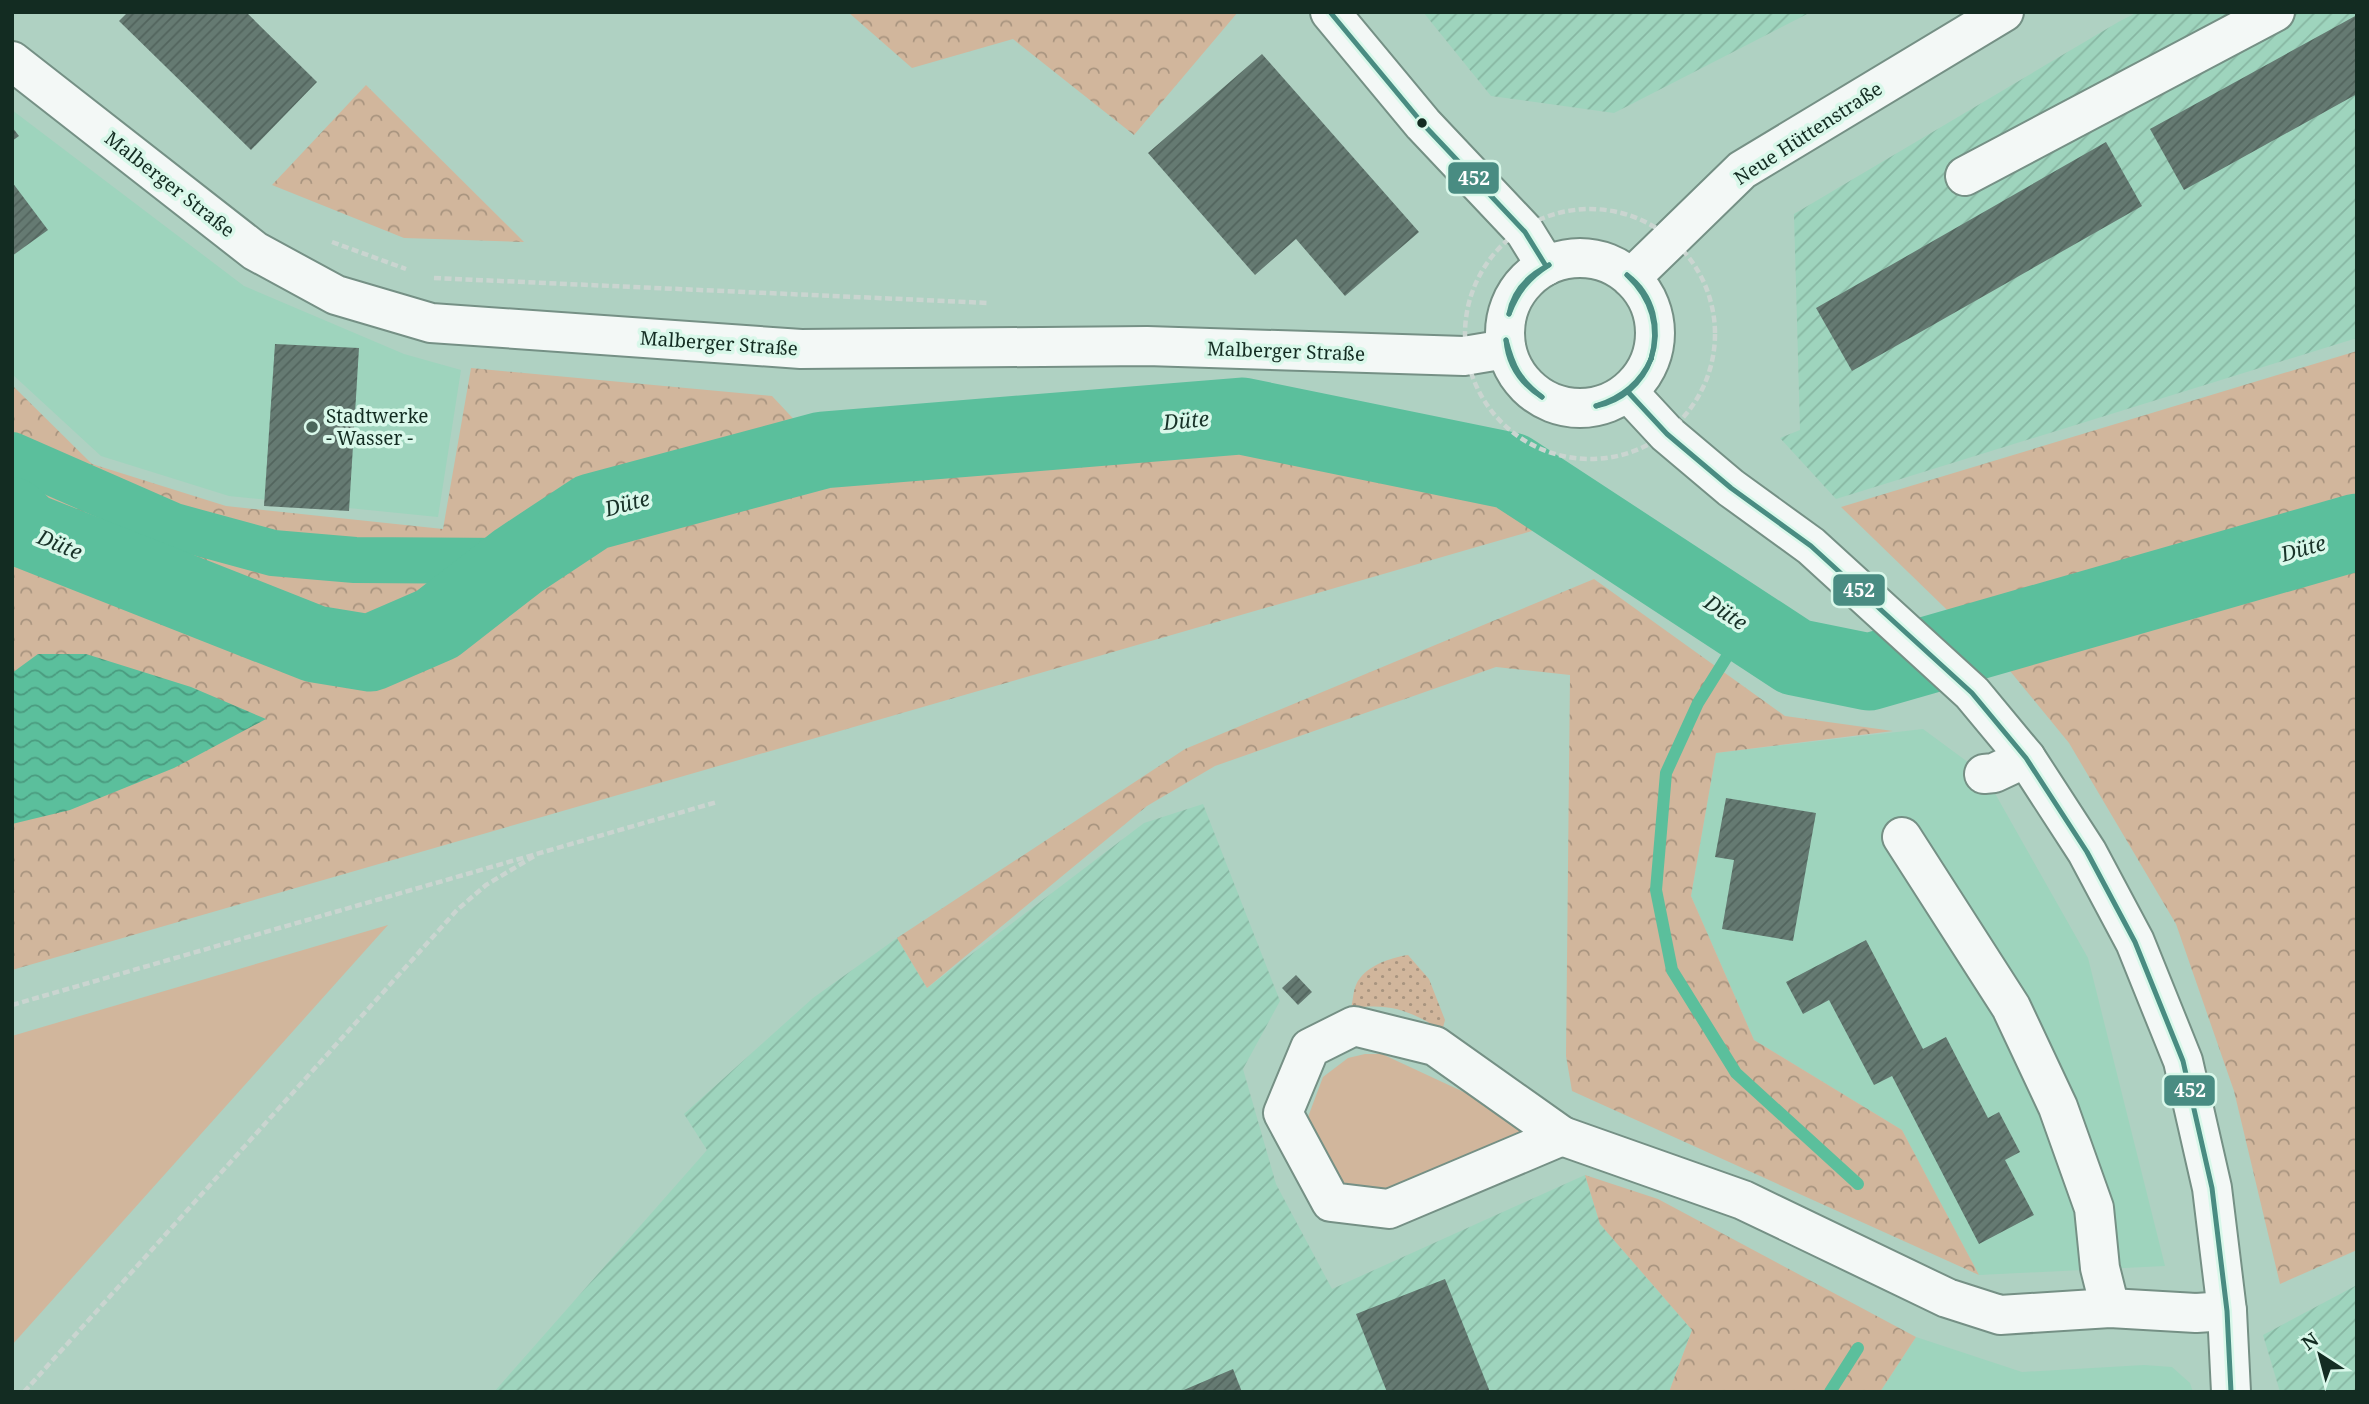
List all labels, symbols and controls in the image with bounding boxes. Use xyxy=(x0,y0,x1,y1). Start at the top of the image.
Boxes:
street label: Neue Hüttenstraße xyxy=(1729,75,1887,191)
unlabelled marker xyxy=(1415,116,1429,130)
street label: Malberger Straße xyxy=(100,125,240,243)
line badge: 452 xyxy=(1447,161,1500,195)
text: 452 xyxy=(1458,165,1490,191)
street label: Malberger Straße xyxy=(639,325,799,361)
street label: Malberger Straße xyxy=(1206,335,1366,367)
place label: Stadtwerke - Wasser - xyxy=(326,403,428,451)
water label: Düte xyxy=(1161,404,1210,436)
marker: Stadtwerke - Wasser - xyxy=(304,419,320,435)
water label: Düte xyxy=(600,484,653,523)
water label: Düte xyxy=(33,522,87,566)
water label: Düte xyxy=(2276,528,2329,568)
line badge: 452 xyxy=(1832,573,1886,607)
text: 452 xyxy=(1843,577,1875,603)
water label: Düte xyxy=(1698,587,1753,636)
line badge: 452 xyxy=(2163,1074,2216,1107)
text: 452 xyxy=(2174,1077,2206,1103)
north arrow xyxy=(2285,1320,2355,1390)
text: N xyxy=(2296,1326,2324,1356)

